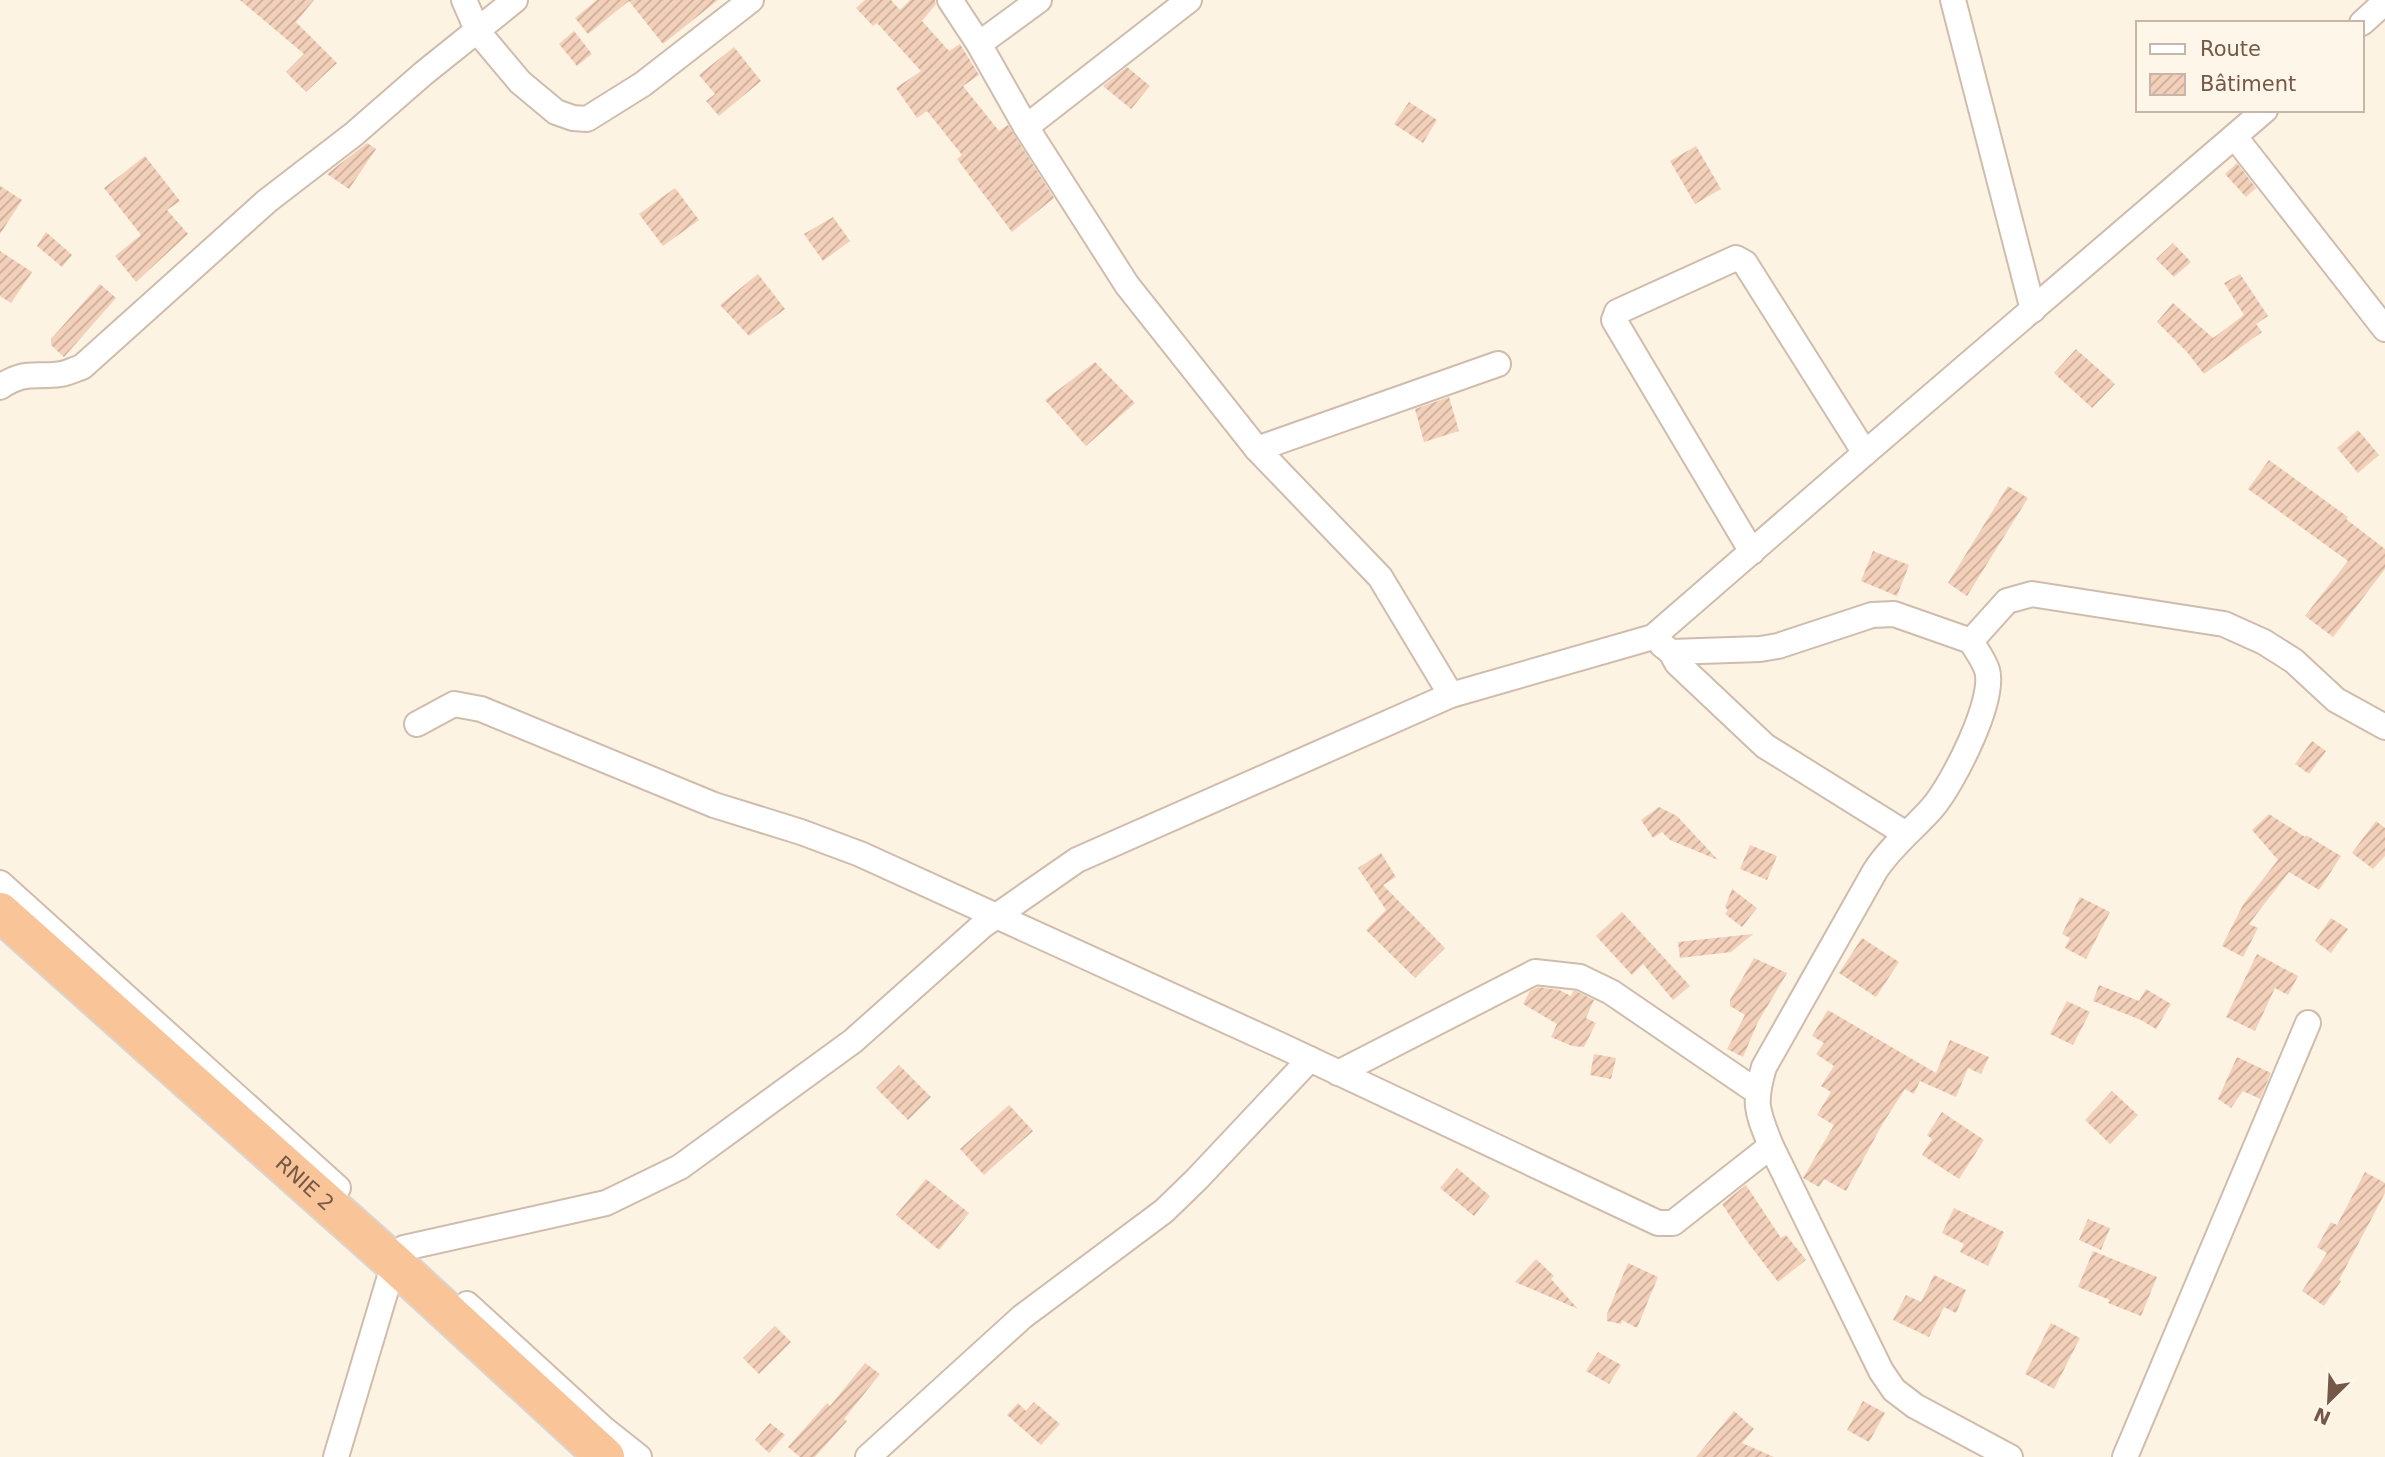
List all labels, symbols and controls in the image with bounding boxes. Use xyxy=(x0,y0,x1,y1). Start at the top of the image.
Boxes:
legend xyxy=(2136,21,2364,112)
text: Route xyxy=(2200,37,2261,61)
text: Bâtiment xyxy=(2200,72,2296,96)
street label: RNIE 2 xyxy=(271,1151,339,1216)
north arrow xyxy=(2294,1366,2364,1436)
text: N xyxy=(2310,1403,2334,1430)

